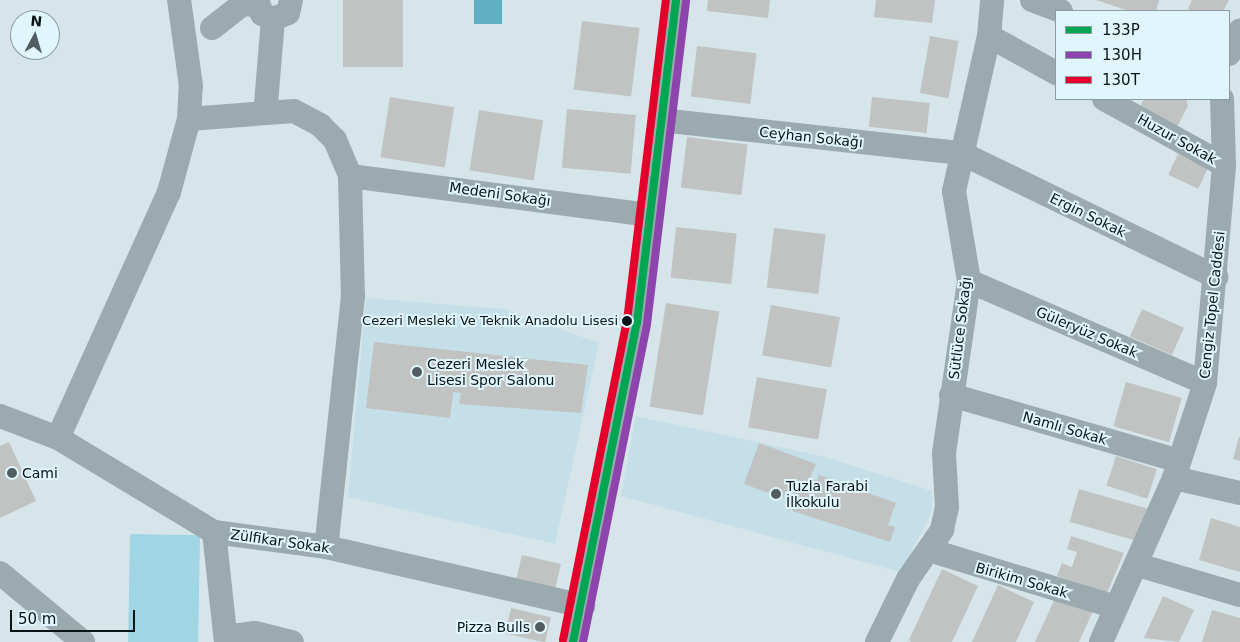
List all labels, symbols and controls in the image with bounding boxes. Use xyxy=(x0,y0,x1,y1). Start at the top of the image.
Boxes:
north arrow xyxy=(10,10,60,60)
legend xyxy=(1055,10,1230,100)
text: N xyxy=(30,13,43,30)
text: 133P xyxy=(1102,21,1140,39)
text: 130H xyxy=(1102,46,1142,64)
text: 130T xyxy=(1102,71,1140,89)
street label: Huzur Sokak xyxy=(1135,110,1219,168)
street label: Ceyhan Sokağı xyxy=(758,123,864,151)
street label: Medeni Sokağı xyxy=(448,179,552,209)
street label: Ergin Sokak xyxy=(1047,189,1129,241)
street label: Cengiz Topel Caddesi xyxy=(1196,230,1228,380)
street label: Sütlüce Sokağı xyxy=(945,276,975,380)
street label: Güleryüz Sokak xyxy=(1034,303,1140,361)
place label: Cezeri Mesleki Ve Teknik Anadolu Lisesi xyxy=(362,313,618,329)
marker: Cezeri Mesleki Ve Teknik Anadolu Lisesi xyxy=(622,316,632,326)
place label: Cezeri Meslek Lisesi Spor Salonu xyxy=(427,356,554,388)
marker: Cezeri Meslek Lisesi Spor Salonu xyxy=(411,366,423,378)
street label: Namlı Sokak xyxy=(1021,408,1109,448)
place label: Cami xyxy=(22,465,58,481)
marker: Cami xyxy=(6,467,18,479)
place label: Tuzla Farabi İlkokulu xyxy=(786,478,868,511)
marker: Tuzla Farabi İlkokulu xyxy=(770,488,782,500)
street label: Zülfikar Sokak xyxy=(229,526,331,556)
street label: Birikim Sokak xyxy=(974,559,1070,601)
scale bar xyxy=(12,600,138,632)
text: 50 m xyxy=(18,610,56,628)
place label: Pizza Bulls xyxy=(457,619,530,635)
marker: Pizza Bulls xyxy=(534,621,546,633)

